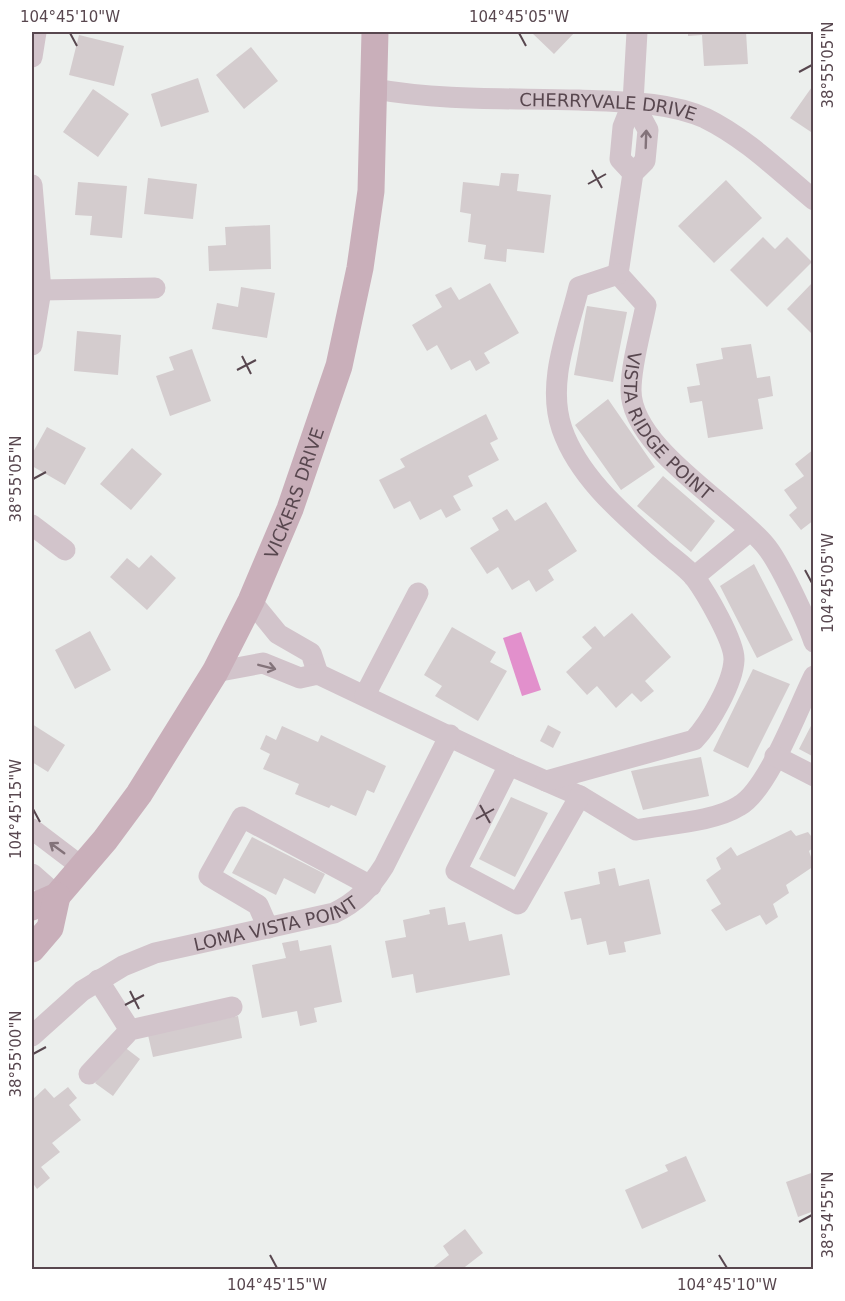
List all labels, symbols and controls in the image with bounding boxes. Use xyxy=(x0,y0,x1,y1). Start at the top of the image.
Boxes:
text: 104°45'10"W xyxy=(20,8,120,26)
text: 104°45'05"W xyxy=(469,8,569,26)
text: 38°55'05"N xyxy=(819,21,837,109)
street label: CHERRYVALE DRIVE xyxy=(519,89,700,124)
one-way arrow xyxy=(641,129,652,149)
street label: VISTA RIDGE POINT xyxy=(620,350,718,504)
street label: VICKERS DRIVE xyxy=(260,425,328,562)
text: 38°55'05"N xyxy=(7,435,25,523)
text: 104°45'05"W xyxy=(819,533,837,633)
one-way arrow xyxy=(258,662,277,673)
text: 104°45'15"W xyxy=(7,759,25,859)
one-way arrow xyxy=(49,842,65,855)
street label: LOMA VISTA POINT xyxy=(192,891,362,955)
text: 38°55'00"N xyxy=(7,1010,25,1098)
text: 38°54'55"N xyxy=(819,1171,837,1259)
text: 104°45'15"W xyxy=(227,1276,327,1294)
text: 104°45'10"W xyxy=(677,1276,777,1294)

